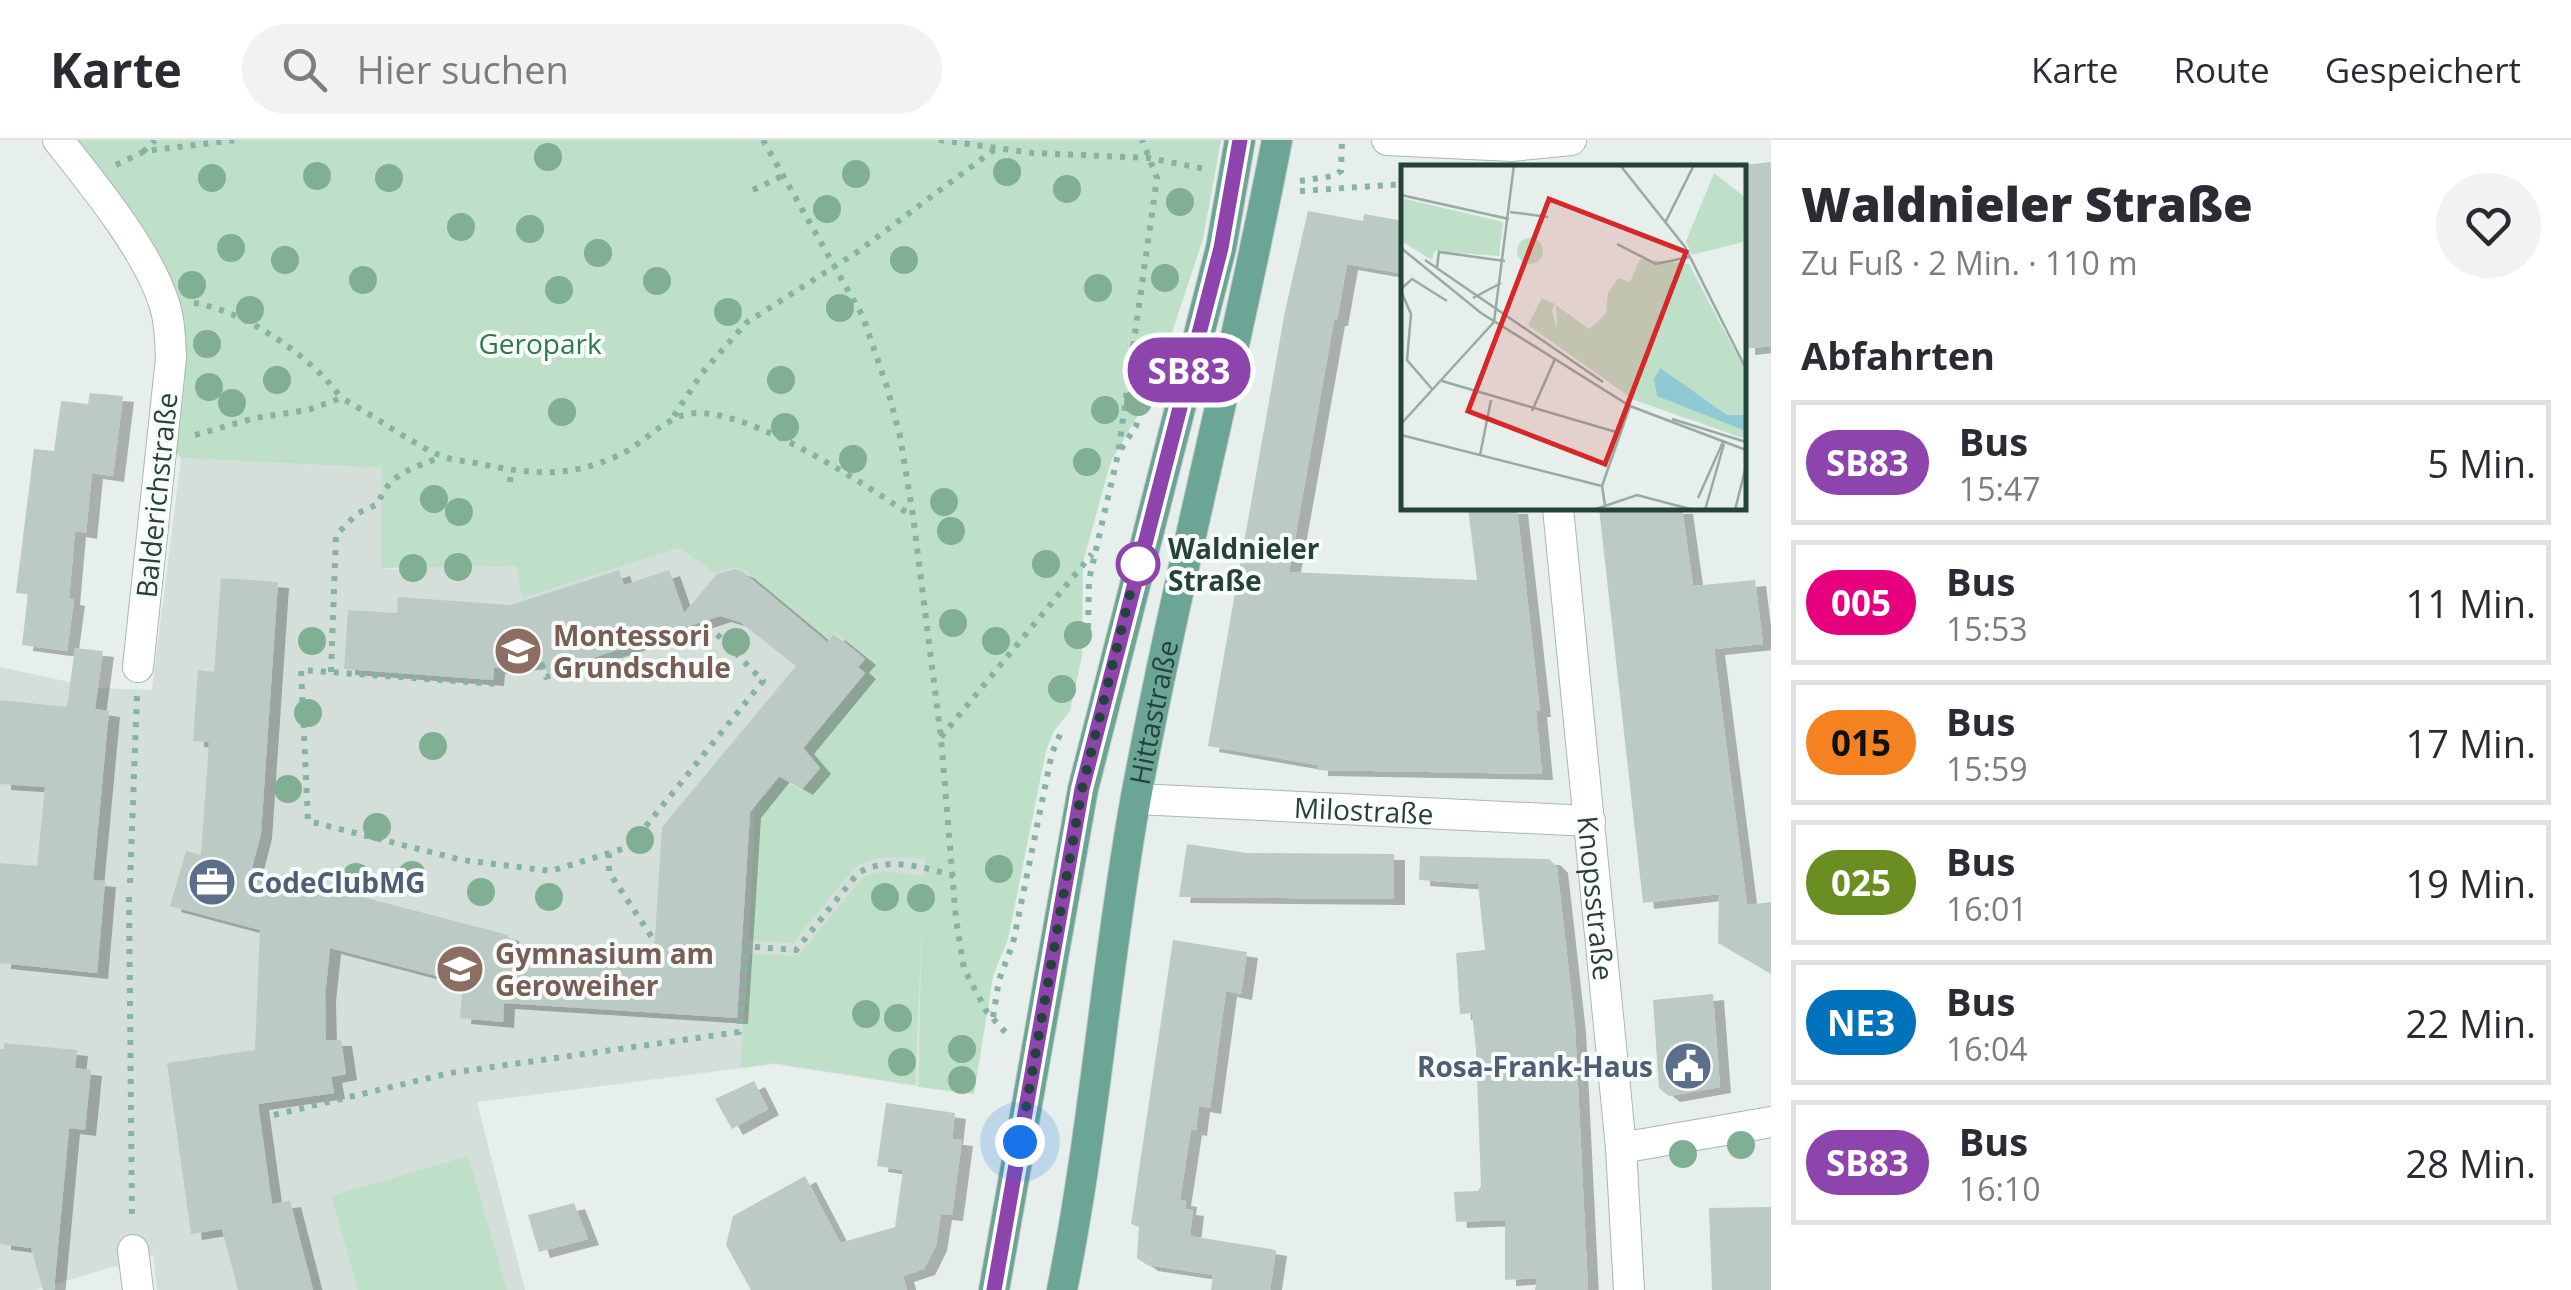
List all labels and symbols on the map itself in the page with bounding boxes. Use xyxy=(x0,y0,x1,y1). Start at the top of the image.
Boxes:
inset map xyxy=(1401,165,1746,510)
park label: Geropark xyxy=(478,324,602,362)
line badge: SB83 xyxy=(1119,338,1259,402)
street label: Balderichstraße xyxy=(126,391,186,599)
place label: Waldnieler Straße xyxy=(1168,529,1320,599)
marker: Waldnieler Straße xyxy=(1117,543,1159,585)
place label: Montessori Grundschule xyxy=(553,616,731,686)
school or university icon: Montessori Grundschule xyxy=(492,625,544,677)
street label: Hittastraße xyxy=(1120,636,1186,788)
street label: Milostraße xyxy=(1293,788,1434,832)
street label: Knopsstraße xyxy=(1569,814,1623,982)
office icon: CodeClubMG xyxy=(186,856,238,908)
place label: CodeClubMG xyxy=(247,863,426,901)
place label: Gymnasium am Geroweiher xyxy=(495,934,714,1004)
school or university icon: Gymnasium am Geroweiher xyxy=(434,943,486,995)
public building icon: Rosa-Frank-Haus xyxy=(1662,1040,1714,1092)
place label: Rosa-Frank-Haus xyxy=(1417,1047,1653,1085)
your location xyxy=(995,1117,1045,1167)

